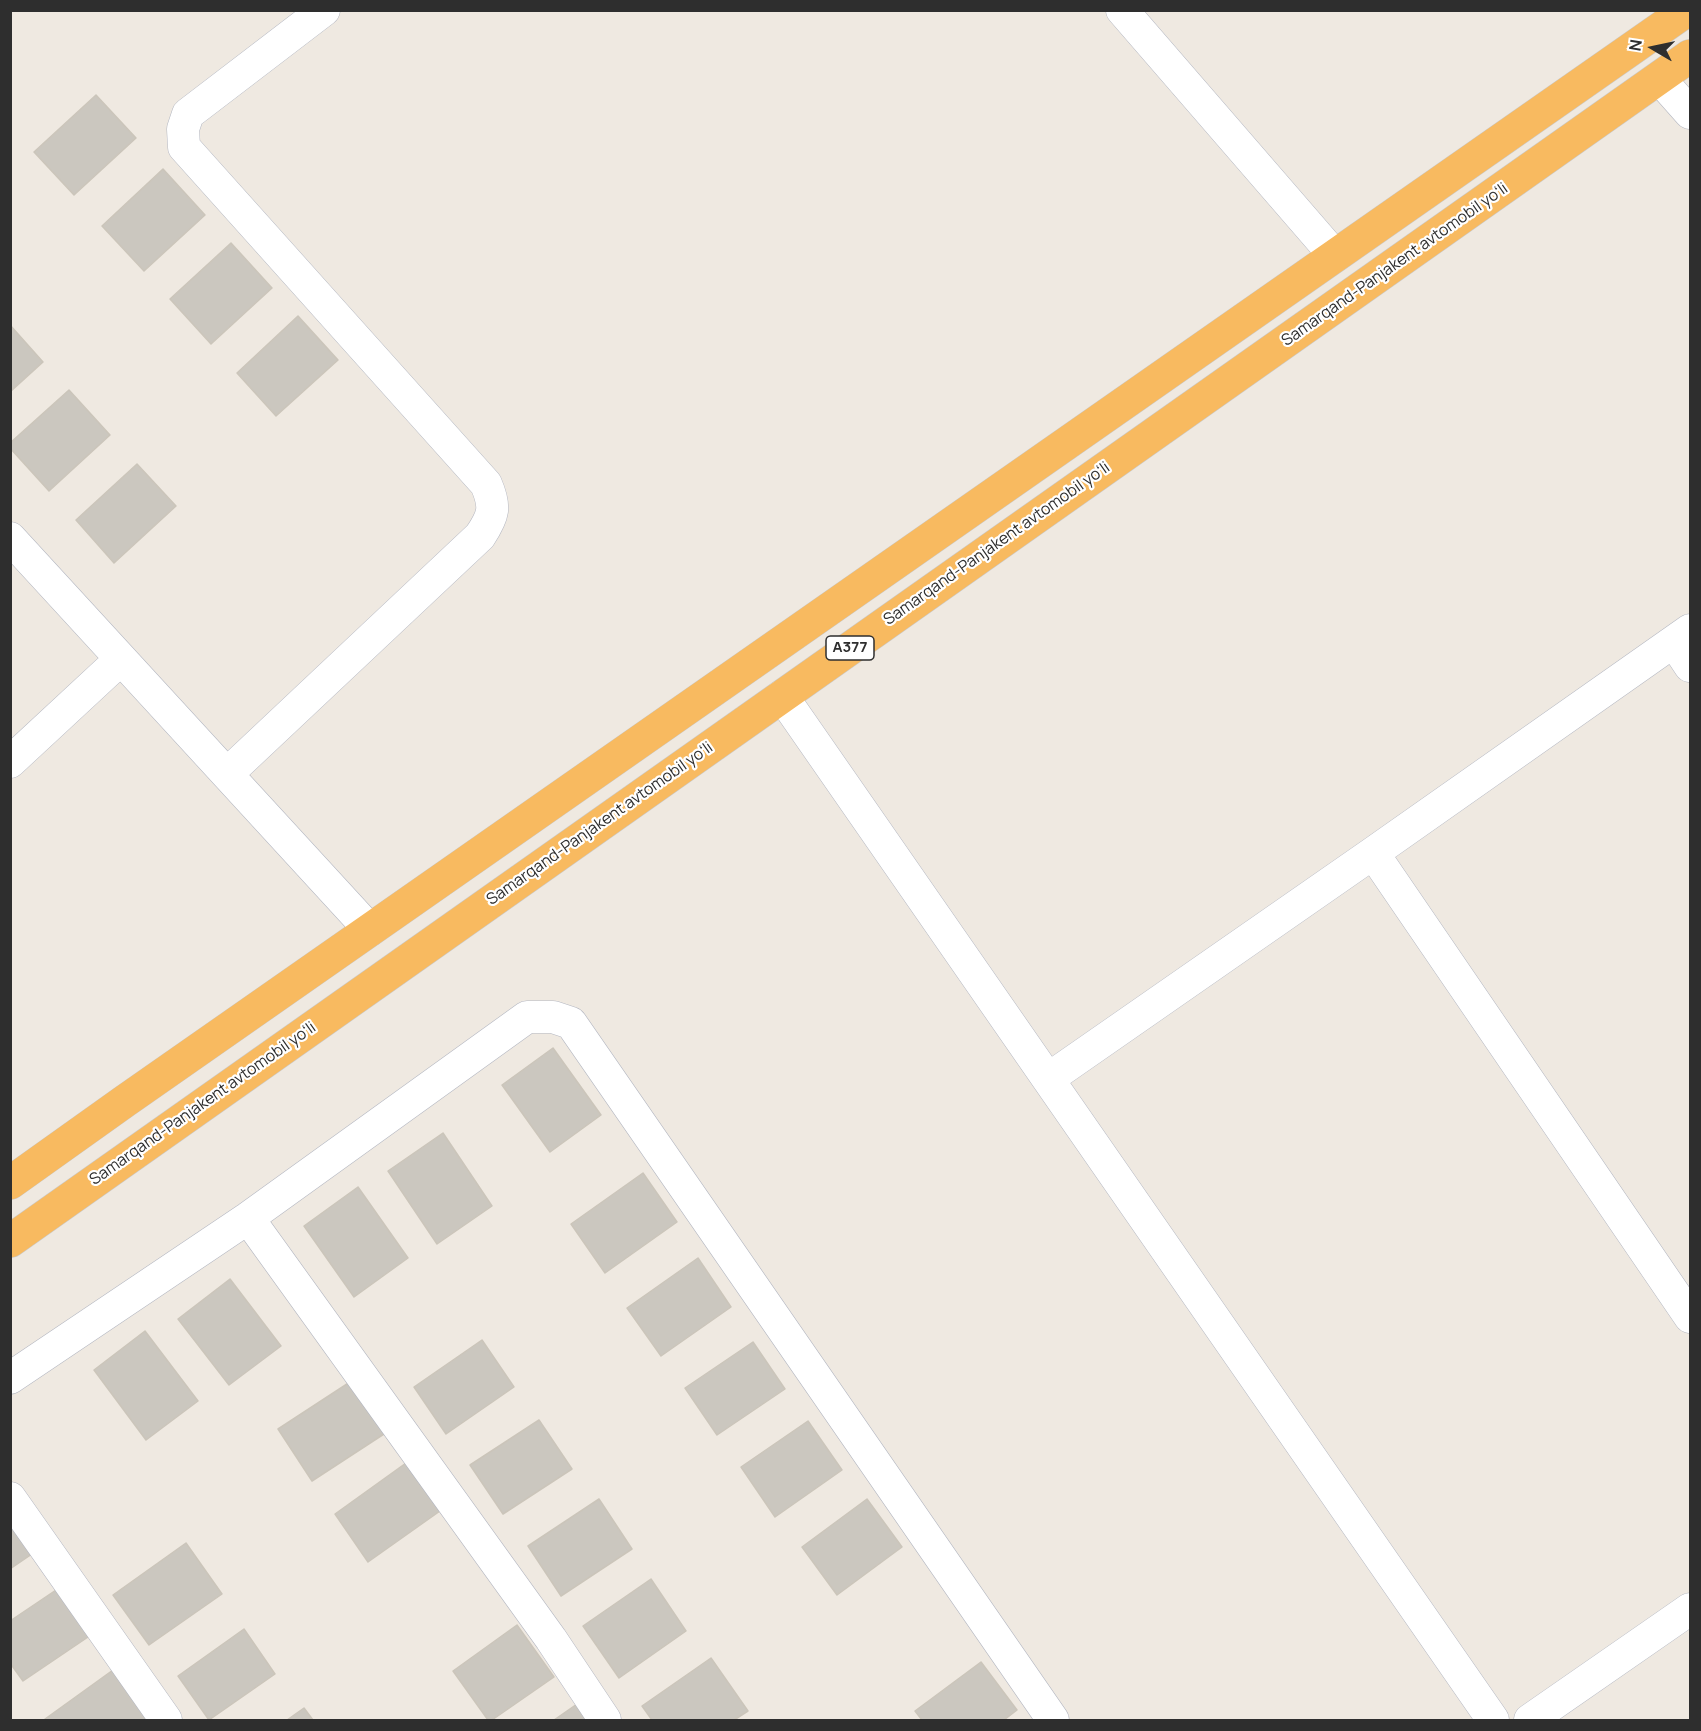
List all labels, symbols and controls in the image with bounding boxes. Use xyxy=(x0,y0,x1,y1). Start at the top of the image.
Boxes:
north arrow xyxy=(1623,18,1683,78)
text: N xyxy=(1623,38,1647,53)
street label: Samarqand-Panjakent avtomobil yoʻli xyxy=(1278,179,1512,351)
street label: Samarqand-Panjakent avtomobil yoʻli xyxy=(880,458,1114,630)
road number: A377 xyxy=(826,636,874,660)
street label: Samarqand-Panjakent avtomobil yoʻli xyxy=(483,738,717,910)
street label: Samarqand-Panjakent avtomobil yoʻli xyxy=(86,1018,320,1190)

